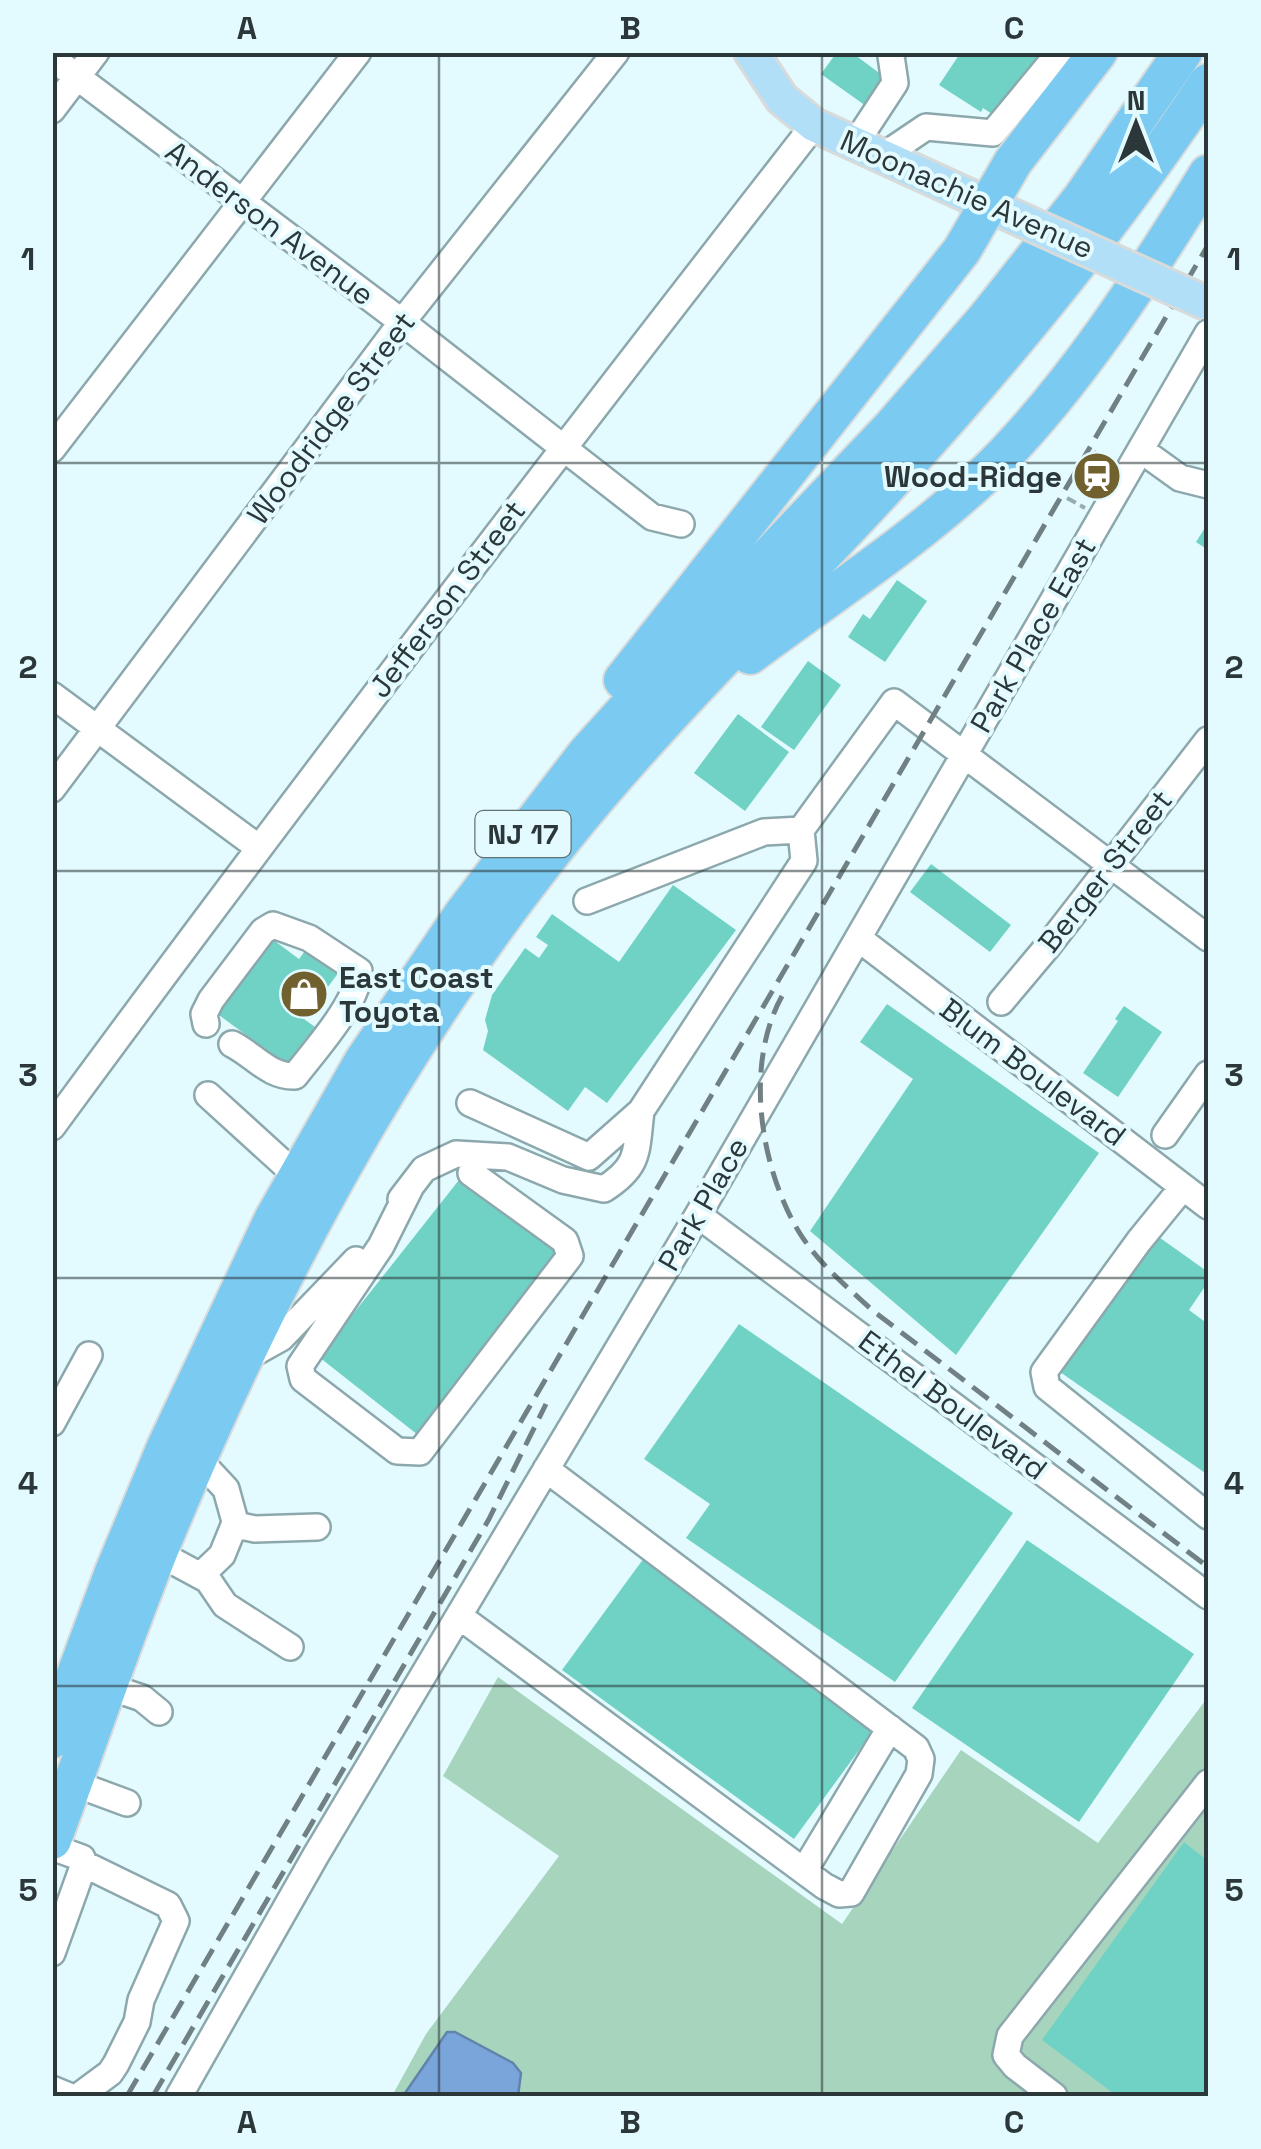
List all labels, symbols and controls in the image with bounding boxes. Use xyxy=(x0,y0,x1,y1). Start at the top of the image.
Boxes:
text: A xyxy=(237,8,257,48)
text: B xyxy=(619,8,641,48)
text: C xyxy=(1004,8,1024,48)
north arrow xyxy=(1086,75,1186,175)
text: N xyxy=(1127,82,1145,118)
street label: Moonachie Avenue xyxy=(834,121,1100,267)
street label: Anderson Avenue xyxy=(158,132,382,314)
text: 1 xyxy=(21,239,35,279)
text: 1 xyxy=(1227,239,1241,279)
street label: Woodridge Street xyxy=(238,304,424,532)
station icon: Wood-Ridge xyxy=(1071,450,1123,502)
place label: Wood-Ridge xyxy=(884,457,1062,496)
street label: Jefferson Street xyxy=(360,493,534,705)
street label: Park Place East xyxy=(961,530,1105,740)
text: 2 xyxy=(18,647,38,687)
text: 2 xyxy=(1224,647,1244,687)
street label: Berger Street xyxy=(1029,782,1181,960)
road number: NJ 17 xyxy=(476,811,570,857)
place label: East Coast Toyota xyxy=(339,958,494,1031)
shop icon: East Coast Toyota xyxy=(278,968,330,1020)
street label: Blum Boulevard xyxy=(932,989,1134,1155)
text: 3 xyxy=(18,1055,38,1095)
text: 3 xyxy=(1224,1055,1244,1095)
street label: Park Place xyxy=(649,1130,757,1278)
street label: Ethel Boulevard xyxy=(851,1321,1055,1489)
text: 4 xyxy=(18,1463,38,1503)
text: 4 xyxy=(1224,1463,1244,1503)
text: 5 xyxy=(18,1870,38,1910)
text: 5 xyxy=(1224,1870,1244,1910)
text: A xyxy=(237,2102,257,2142)
text: B xyxy=(619,2102,641,2142)
text: C xyxy=(1004,2102,1024,2142)

